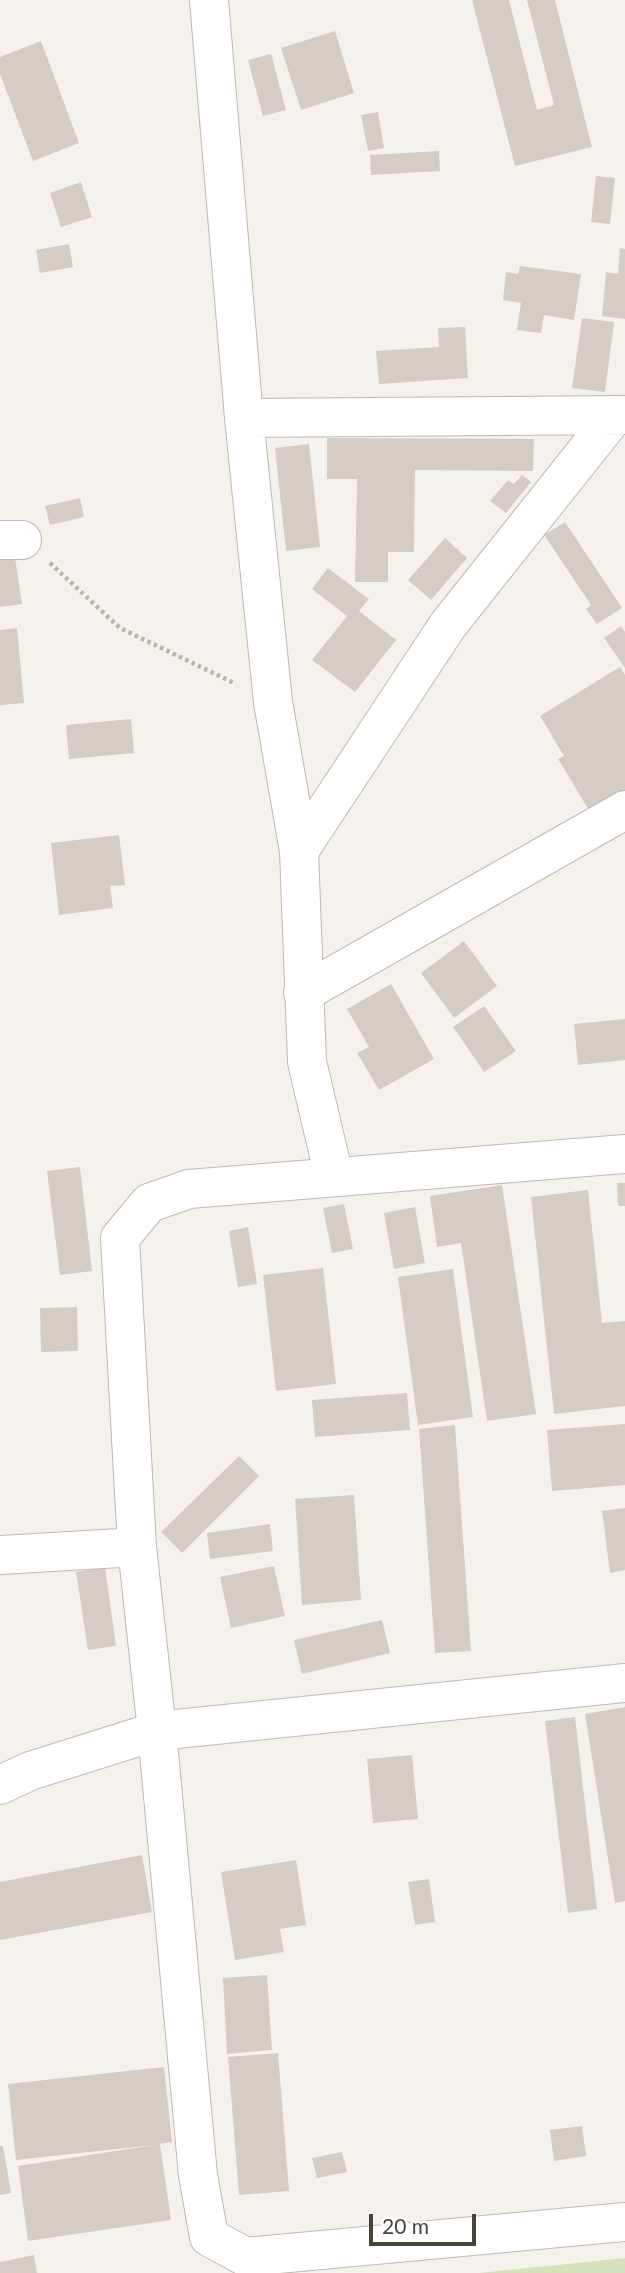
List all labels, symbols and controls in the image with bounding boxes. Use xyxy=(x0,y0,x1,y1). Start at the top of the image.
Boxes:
scale bar xyxy=(373,2200,480,2244)
text: 20 m xyxy=(382,2213,429,2238)

